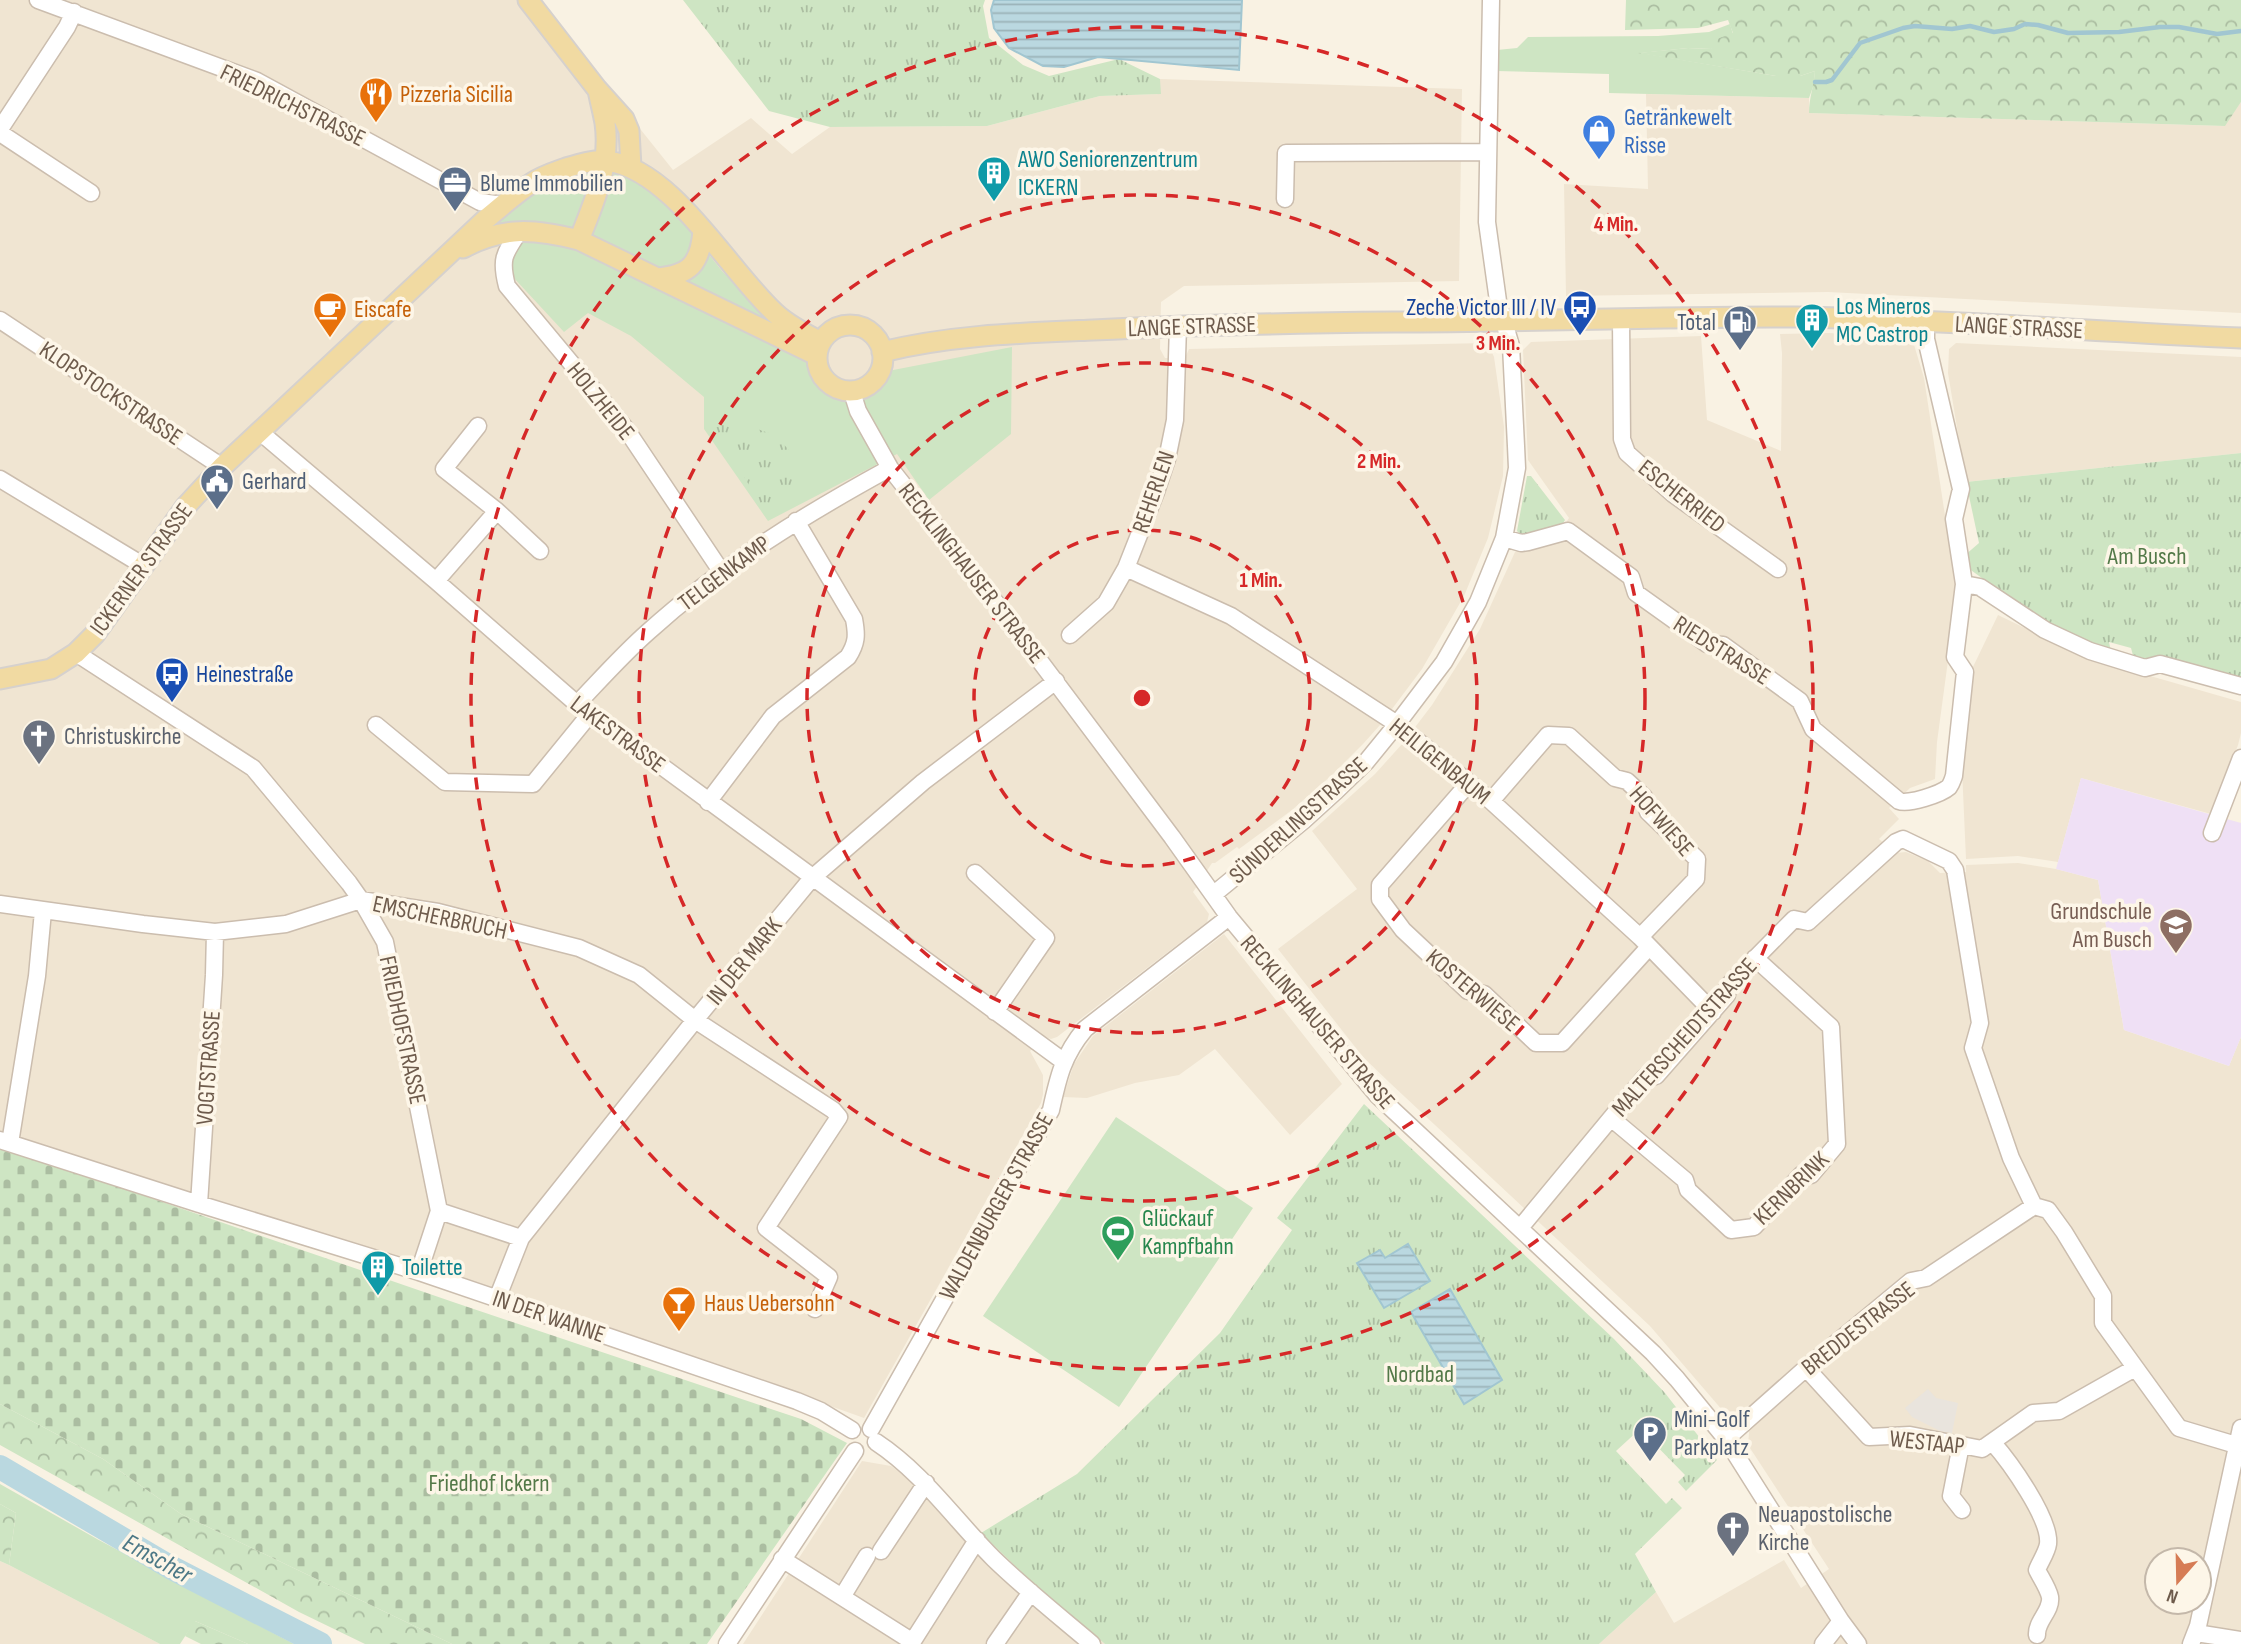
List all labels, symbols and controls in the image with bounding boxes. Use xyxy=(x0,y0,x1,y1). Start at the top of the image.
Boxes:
street label: FRIEDRICHSTRASSE xyxy=(215,58,370,153)
restaurant icon: Pizzeria Sicilia xyxy=(357,75,395,124)
place label: Pizzeria Sicilia xyxy=(400,80,513,109)
place label: Getränkewelt Risse xyxy=(1624,103,1732,160)
shop icon: Getränkewelt Risse xyxy=(1580,112,1618,161)
place label: AWO Seniorenzentrum ICKERN xyxy=(1017,145,1198,202)
building icon: AWO Seniorenzentrum ICKERN xyxy=(975,154,1013,203)
office icon: Blume Immobilien xyxy=(436,164,474,213)
place label: Blume Immobilien xyxy=(480,169,623,198)
text: 4 Min. xyxy=(1594,212,1638,237)
bus stop icon: Zeche Victor III / IV xyxy=(1561,288,1599,337)
cafe icon: Eiscafe xyxy=(311,290,349,339)
place label: Los Mineros MC Castrop xyxy=(1836,292,1931,349)
place label: Zeche Victor III / IV xyxy=(1406,293,1556,322)
place label: Eiscafe xyxy=(354,295,412,324)
building icon: Los Mineros MC Castrop xyxy=(1793,301,1831,350)
fuel station icon: Total xyxy=(1721,303,1759,352)
place label: Total xyxy=(1677,308,1716,337)
street label: LANGE STRASSE xyxy=(1127,310,1257,343)
street label: LANGE STRASSE xyxy=(1954,310,2084,345)
text: 3 Min. xyxy=(1476,331,1520,356)
street label: KLOPSTOCKSTRASSE xyxy=(34,335,188,452)
street label: HOLZHEIDE xyxy=(561,357,641,446)
street label: REHERLEN xyxy=(1126,447,1181,537)
text: 2 Min. xyxy=(1357,449,1401,474)
street label: ESCHERRIED xyxy=(1632,453,1731,539)
public building icon: Gerhard xyxy=(198,462,236,511)
place label: Gerhard xyxy=(242,467,307,496)
street label: RECKLINGHAUSER STRASSE xyxy=(892,477,1051,669)
street label: ICKERNER STRASSE xyxy=(84,498,199,641)
street label: TELGENKAMP xyxy=(673,529,776,617)
park label: Am Busch xyxy=(2106,542,2187,571)
text: 1 Min. xyxy=(1239,568,1283,593)
street label: RIEDSTRASSE xyxy=(1668,609,1775,691)
bus stop icon: Heinestraße xyxy=(153,655,191,704)
place label: Heinestraße xyxy=(196,660,294,689)
centre of rings xyxy=(1130,686,1154,710)
street label: LAKESTRASSE xyxy=(565,689,671,779)
street label: HEILIGENBAUM xyxy=(1383,712,1496,811)
church icon: Christuskirche xyxy=(20,717,58,766)
place label: Christuskirche xyxy=(64,722,182,751)
street label: SÜNDERLINGSTRASSE xyxy=(1223,751,1373,890)
street label: HOFWIESE xyxy=(1623,780,1700,863)
street label: EMSCHERBRUCH xyxy=(370,889,510,946)
place label: Grundschule Am Busch xyxy=(2050,897,2152,954)
school or university icon: Grundschule Am Busch xyxy=(2157,906,2195,955)
street label: IN DER MARK xyxy=(700,912,788,1011)
street label: RECKLINGHAUSER STRASSE xyxy=(1234,929,1401,1115)
street label: KOSTERWIESE xyxy=(1420,943,1525,1038)
street label: MALTERSCHEIDTSTRASSE xyxy=(1606,952,1763,1123)
street label: FRIEDHOFSTRASSE xyxy=(373,953,432,1107)
street label: VOGTSTRASSE xyxy=(190,1010,227,1126)
street label: WALDENBURGER STRASSE xyxy=(933,1108,1060,1305)
street label: KERNBRINK xyxy=(1748,1145,1835,1231)
place label: Glückauf Kampfbahn xyxy=(1142,1204,1234,1261)
sports icon: Glückauf Kampfbahn xyxy=(1099,1213,1137,1262)
building icon: Toilette xyxy=(359,1248,397,1297)
place label: Toilette xyxy=(402,1253,463,1282)
street label: BREDDESTRASSE xyxy=(1796,1275,1921,1382)
street label: IN DER WANNE xyxy=(489,1284,609,1349)
bar icon: Haus Uebersohn xyxy=(660,1284,698,1333)
place label: Haus Uebersohn xyxy=(704,1289,835,1318)
park label: Nordbad xyxy=(1386,1360,1454,1389)
place label: Mini-Golf Parkplatz xyxy=(1674,1405,1751,1462)
parking icon: Mini-Golf Parkplatz xyxy=(1631,1414,1669,1463)
street label: WESTAAP xyxy=(1888,1424,1966,1461)
park label: Friedhof Ickern xyxy=(428,1469,550,1498)
place label: Neuapostolische Kirche xyxy=(1758,1500,1892,1557)
church icon: Neuapostolische Kirche xyxy=(1714,1509,1752,1558)
water label: Emscher xyxy=(117,1528,199,1592)
north arrow xyxy=(2143,1546,2213,1616)
text: N xyxy=(2164,1583,2181,1608)

